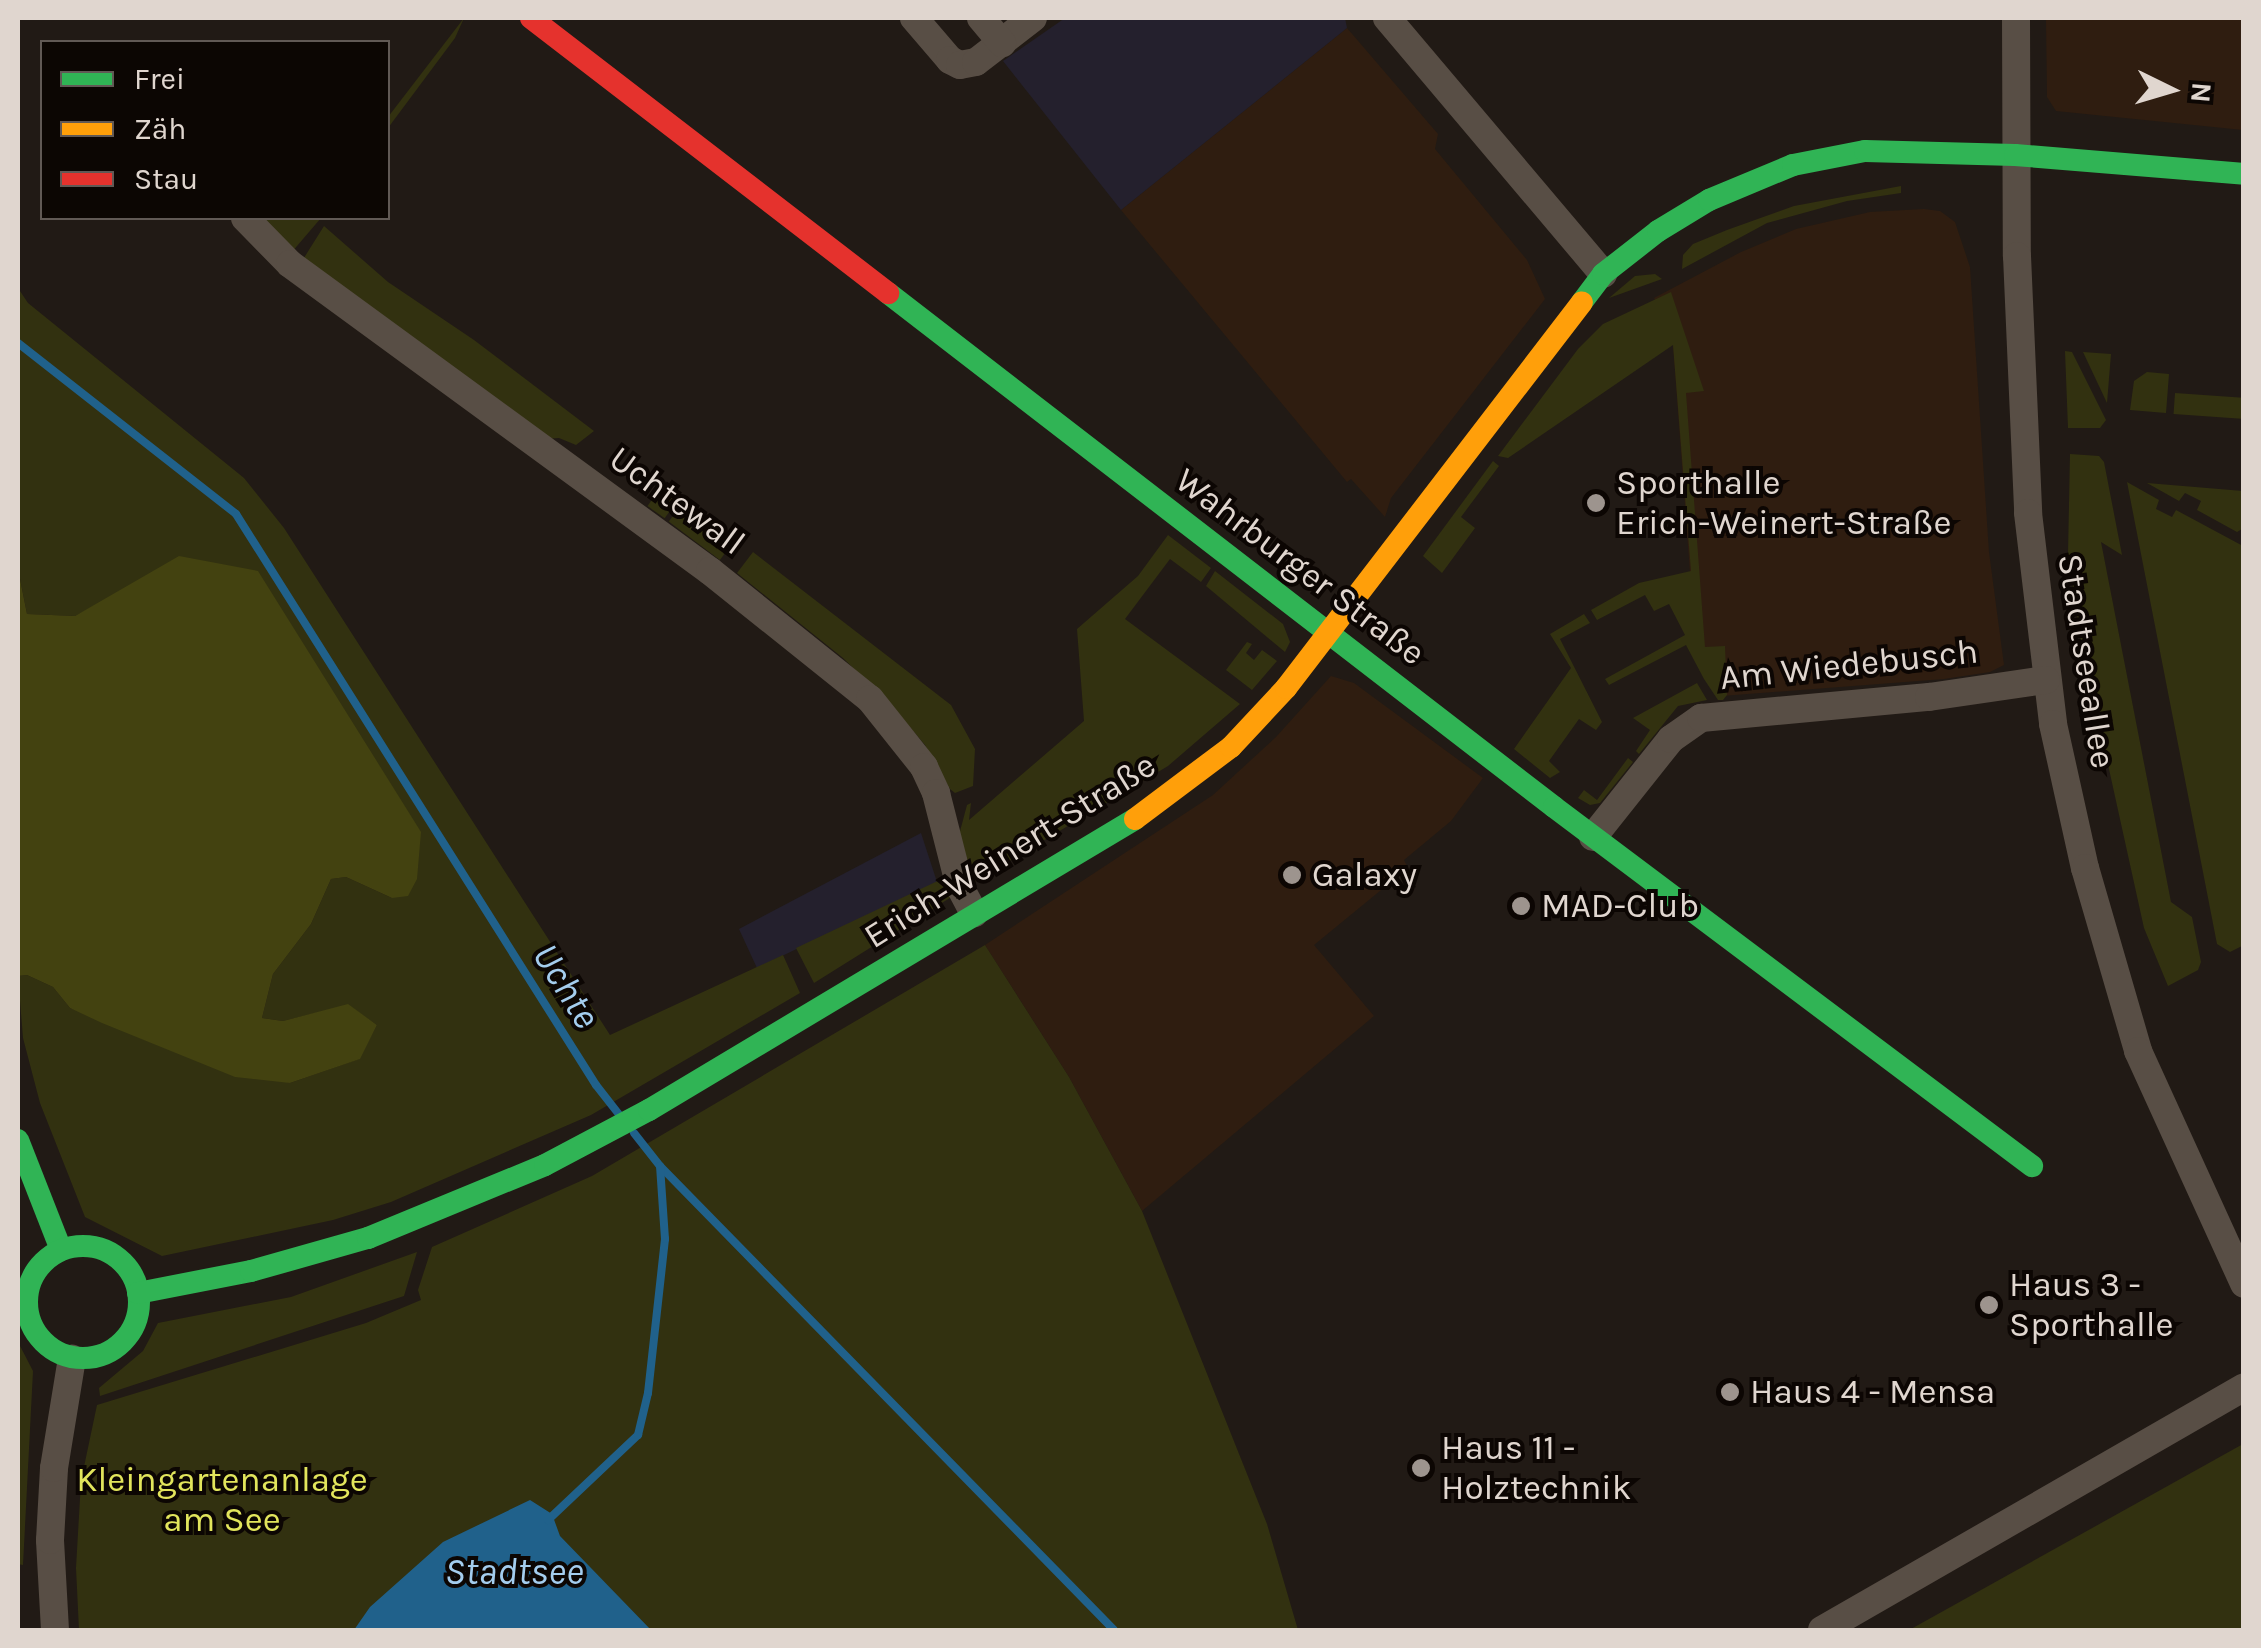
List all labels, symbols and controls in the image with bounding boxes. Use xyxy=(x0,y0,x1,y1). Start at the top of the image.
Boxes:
legend xyxy=(40,40,390,220)
north arrow xyxy=(2121,40,2221,140)
text: Frei xyxy=(134,61,185,97)
text: N xyxy=(2184,81,2219,104)
text: Zäh xyxy=(134,111,186,147)
text: Stau xyxy=(134,161,198,197)
street label: Uchtewall xyxy=(601,438,753,564)
street label: Wahrburger Straße xyxy=(1167,459,1433,675)
place label: Sporthalle Erich-Weinert-Straße xyxy=(1616,462,1951,544)
marker: Sporthalle Erich-Weinert-Straße xyxy=(1585,492,1607,514)
street label: Stadtseeallee xyxy=(2048,551,2124,771)
street label: Am Wiedebusch xyxy=(1718,631,1980,699)
street label: Erich-Weinert-Straße xyxy=(857,744,1163,958)
place label: Galaxy xyxy=(1312,854,1417,896)
marker: Galaxy xyxy=(1281,864,1303,886)
place label: MAD-Club xyxy=(1541,885,1699,927)
marker: MAD-Club xyxy=(1510,895,1532,917)
water label: Uchte xyxy=(523,935,609,1037)
place label: Haus 3 - Sporthalle xyxy=(2009,1264,2174,1346)
marker: Haus 3 - Sporthalle xyxy=(1978,1294,2000,1316)
place label: Haus 4 - Mensa xyxy=(1750,1371,1995,1413)
marker: Haus 4 - Mensa xyxy=(1719,1381,1741,1403)
place label: Haus 11 - Holztechnik xyxy=(1441,1427,1632,1509)
marker: Haus 11 - Holztechnik xyxy=(1410,1457,1432,1479)
park label: Kleingartenanlage am See xyxy=(76,1459,368,1541)
water label: Stadtsee xyxy=(444,1549,584,1595)

